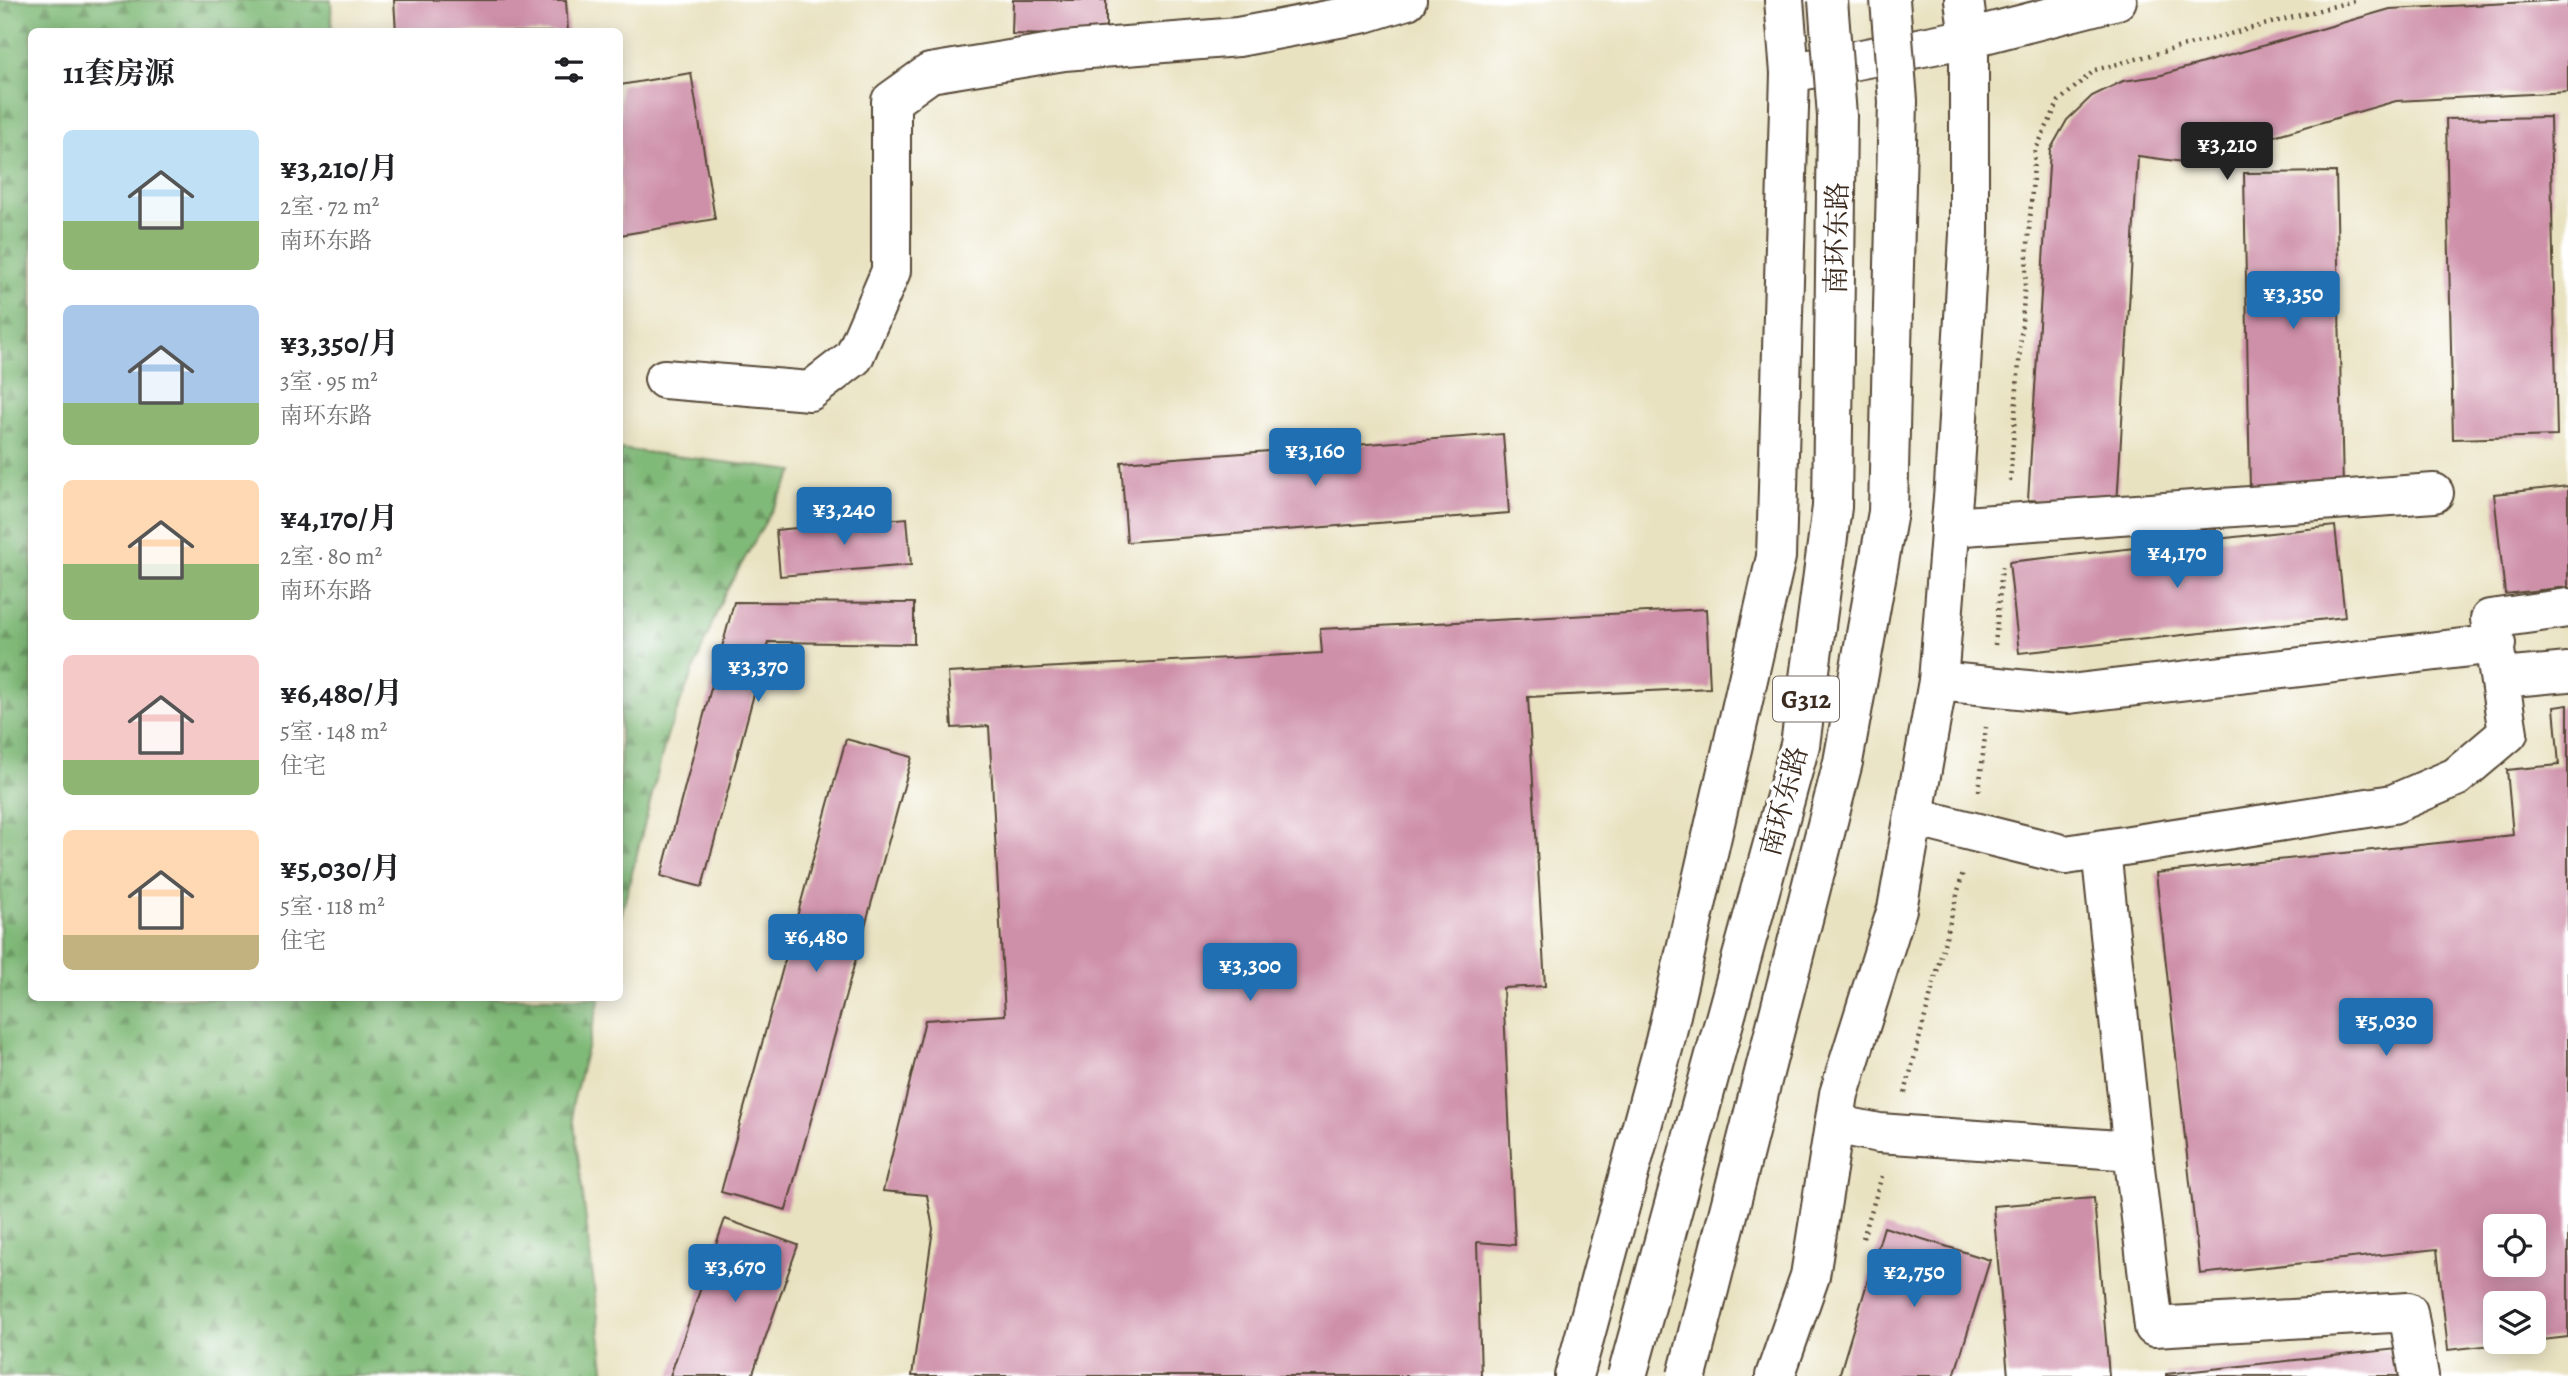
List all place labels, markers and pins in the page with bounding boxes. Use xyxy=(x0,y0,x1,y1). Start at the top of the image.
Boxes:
pin: ¥3,210 xyxy=(2170,122,2284,182)
pin: ¥3,350 xyxy=(2236,272,2350,331)
pin: ¥3,160 xyxy=(1258,428,1372,488)
pin: ¥3,240 xyxy=(787,488,901,547)
pin: ¥4,170 xyxy=(2120,530,2234,590)
pin: ¥3,370 xyxy=(701,644,815,704)
pin: ¥6,480 xyxy=(759,914,873,974)
pin: ¥3,300 xyxy=(1193,944,1307,1003)
pin: ¥5,030 xyxy=(2329,998,2443,1058)
pin: ¥3,670 xyxy=(678,1244,792,1304)
pin: ¥2,750 xyxy=(1857,1250,1971,1309)

